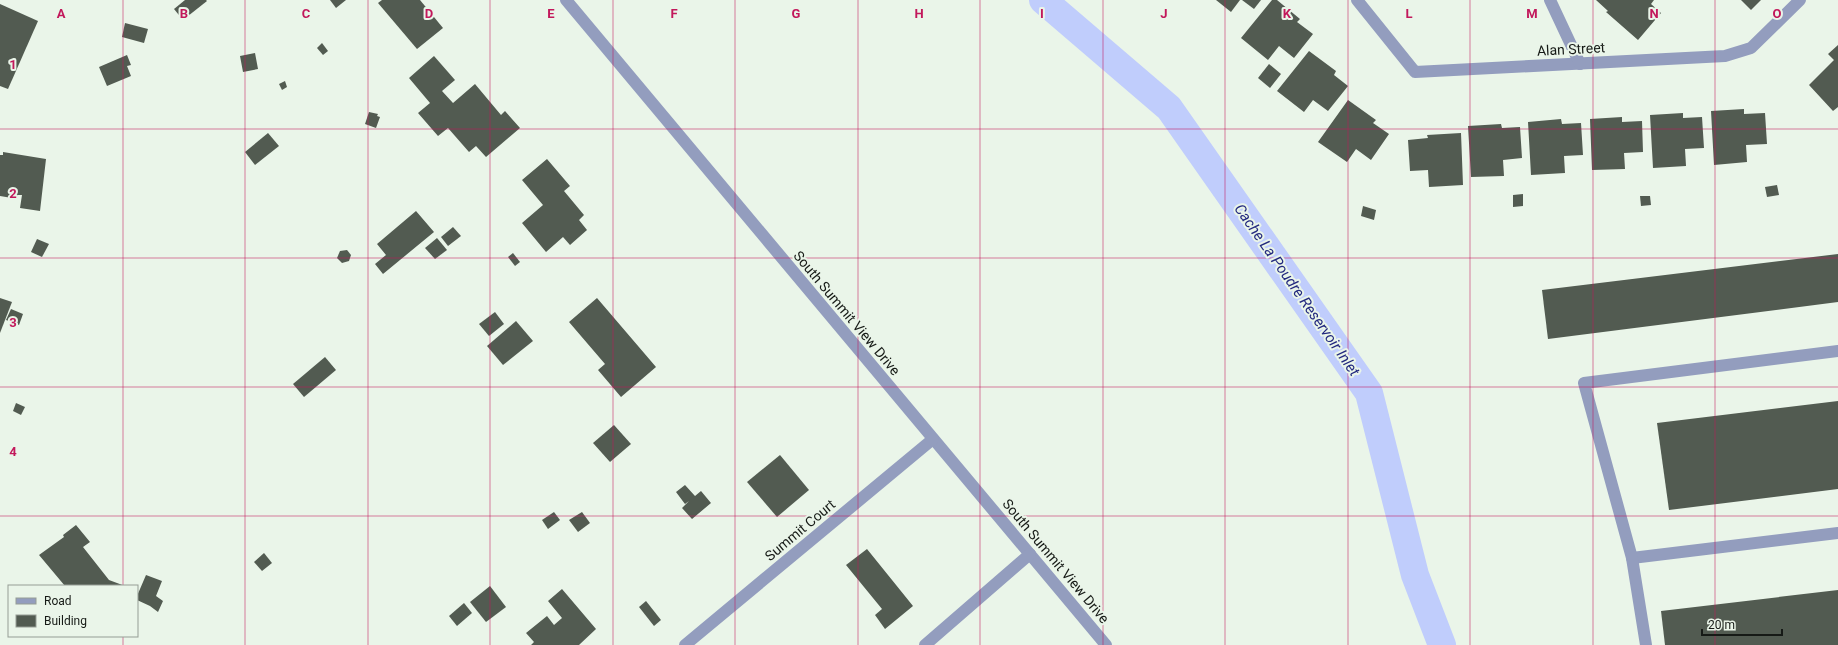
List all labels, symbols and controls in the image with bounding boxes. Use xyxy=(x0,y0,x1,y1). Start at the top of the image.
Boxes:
text: A xyxy=(57,6,66,21)
text: B xyxy=(180,6,188,21)
text: C xyxy=(302,6,311,21)
text: D xyxy=(425,6,433,21)
text: E xyxy=(547,6,555,21)
text: F xyxy=(670,6,678,21)
text: G xyxy=(792,6,801,21)
text: H xyxy=(914,6,924,21)
text: I xyxy=(1040,6,1044,21)
text: J xyxy=(1160,6,1168,21)
text: K xyxy=(1283,6,1292,21)
text: L xyxy=(1405,6,1413,21)
text: M xyxy=(1526,6,1538,21)
text: N xyxy=(1649,6,1659,21)
text: O xyxy=(1773,6,1782,21)
street label: Alan Street xyxy=(1536,39,1606,59)
text: 1 xyxy=(9,57,17,72)
text: 2 xyxy=(9,186,17,201)
water label: Cache La Poudre Reservoir Inlet xyxy=(1231,200,1364,380)
street label: South Summit View Drive xyxy=(790,248,904,378)
text: 3 xyxy=(9,315,17,330)
text: 4 xyxy=(9,444,17,459)
street label: Summit Court xyxy=(762,496,839,564)
street label: South Summit View Drive xyxy=(999,496,1113,626)
legend xyxy=(8,585,138,637)
text: Road xyxy=(44,594,72,608)
scale bar xyxy=(1702,611,1782,637)
text: Building xyxy=(44,614,87,628)
text: 20 m xyxy=(1708,618,1735,632)

